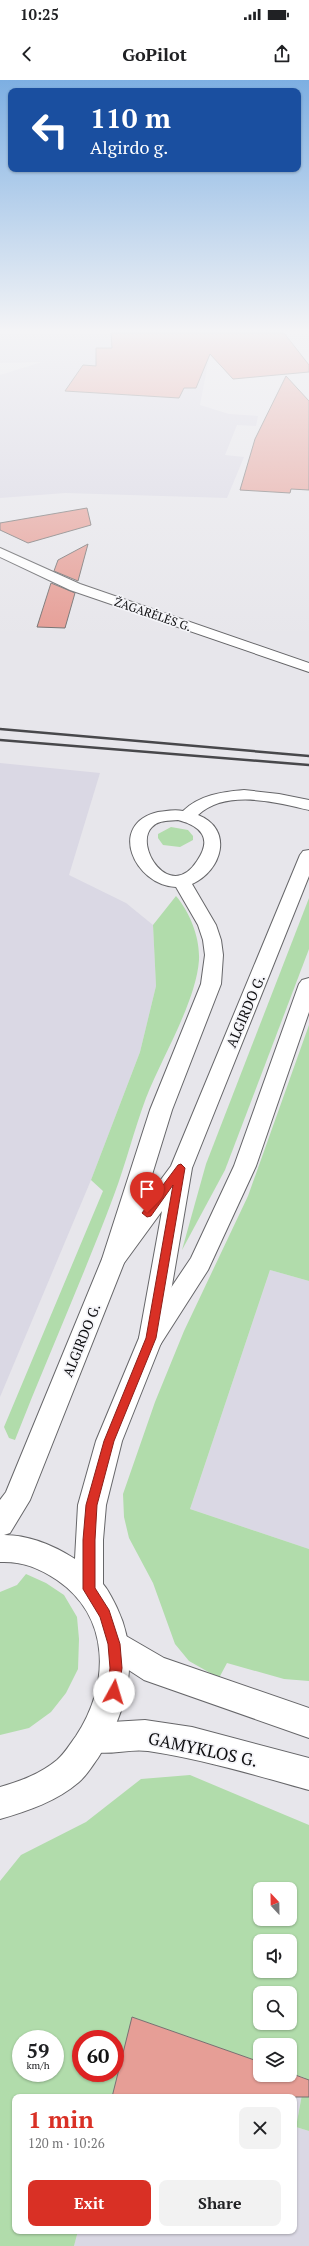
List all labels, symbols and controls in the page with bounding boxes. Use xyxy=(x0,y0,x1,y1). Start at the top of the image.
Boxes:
text: 10:25 xyxy=(20,4,59,24)
text: GoPilot xyxy=(122,42,187,66)
icon: back xyxy=(16,43,38,65)
icon: share xyxy=(271,43,293,65)
text: 110 m xyxy=(90,99,171,136)
icon: left xyxy=(24,104,76,156)
text: Algirdo g. xyxy=(90,135,168,159)
street label: ŽAGARĖLĖS G. xyxy=(113,594,193,634)
street label: ALGIRDO G. xyxy=(221,972,269,1050)
pin xyxy=(130,1172,164,1213)
icon: arrive xyxy=(136,1178,158,1200)
street label: ALGIRDO G. xyxy=(58,1300,104,1380)
position arrow xyxy=(93,1671,135,1713)
street label: GAMYKLOS G. xyxy=(146,1726,260,1772)
north arrow xyxy=(253,1882,297,1926)
map controls xyxy=(253,1882,297,2082)
button: sound xyxy=(253,1934,297,1978)
button: search xyxy=(253,1986,297,2030)
speed limit sign: 60 xyxy=(72,2030,124,2082)
text: 59 xyxy=(27,2037,49,2064)
button: layers xyxy=(253,2038,297,2082)
text: km/h xyxy=(26,2059,50,2072)
text: 1 min xyxy=(28,2103,94,2135)
button: close xyxy=(239,2107,281,2149)
text: 120 m · 10:26 xyxy=(28,2134,105,2152)
button: Exit xyxy=(28,2180,151,2226)
button: Share xyxy=(159,2180,281,2226)

